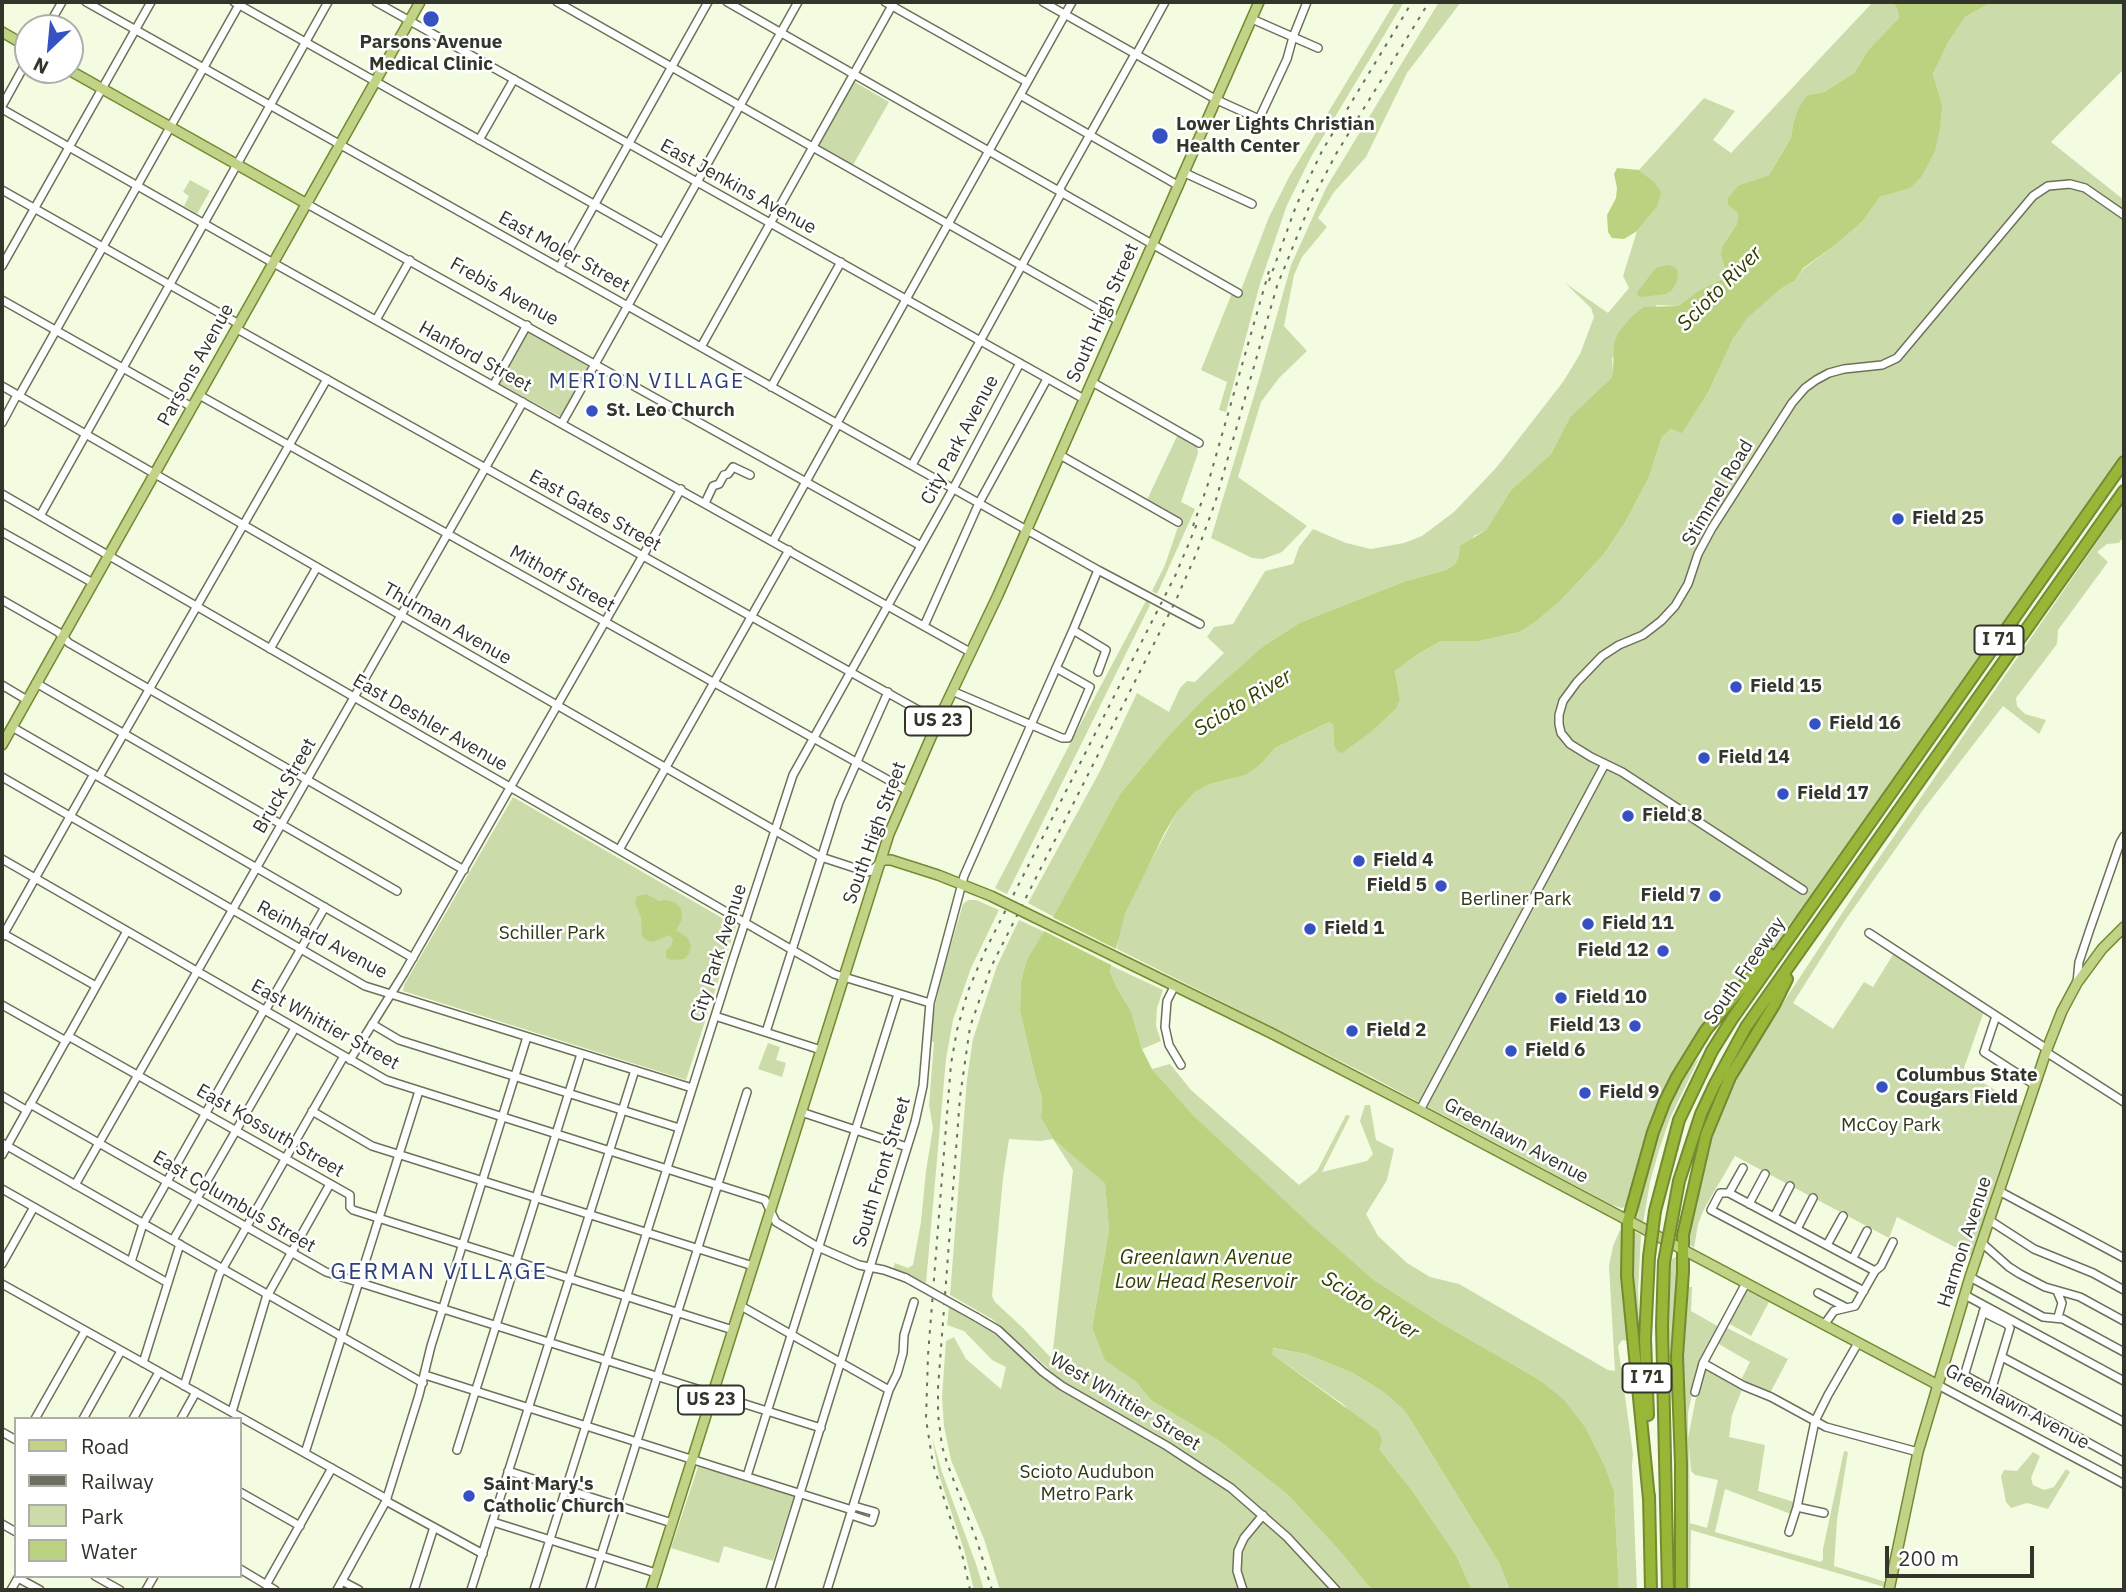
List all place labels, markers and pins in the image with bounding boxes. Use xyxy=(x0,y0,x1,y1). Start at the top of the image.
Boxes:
marker: Parsons Avenue Medical Clinic xyxy=(421,9,441,29)
place label: Parsons Avenue Medical Clinic xyxy=(360,32,502,76)
place label: Lower Lights Christian Health Center xyxy=(1176,114,1375,158)
marker: Lower Lights Christian Health Center xyxy=(1150,126,1170,146)
place label: St. Leo Church xyxy=(606,400,735,422)
marker: St. Leo Church xyxy=(584,403,600,419)
place label: Field 25 xyxy=(1912,508,1984,530)
marker: Field 25 xyxy=(1890,511,1906,527)
place label: Field 15 xyxy=(1750,676,1822,698)
marker: Field 15 xyxy=(1728,679,1744,695)
place label: Field 16 xyxy=(1829,713,1901,735)
marker: Field 16 xyxy=(1807,716,1823,732)
place label: Field 14 xyxy=(1718,747,1790,769)
marker: Field 14 xyxy=(1696,750,1712,766)
place label: Field 17 xyxy=(1797,783,1869,805)
marker: Field 17 xyxy=(1775,786,1791,802)
place label: Field 8 xyxy=(1642,805,1702,827)
marker: Field 8 xyxy=(1620,808,1636,824)
place label: Field 4 xyxy=(1373,850,1433,872)
marker: Field 4 xyxy=(1351,853,1367,869)
place label: Field 5 xyxy=(1367,875,1427,897)
marker: Field 5 xyxy=(1433,878,1449,894)
place label: Field 7 xyxy=(1641,885,1701,907)
marker: Field 7 xyxy=(1707,888,1723,904)
place label: Field 11 xyxy=(1602,913,1674,935)
marker: Field 11 xyxy=(1580,916,1596,932)
place label: Field 1 xyxy=(1324,918,1384,940)
marker: Field 1 xyxy=(1302,921,1318,937)
place label: Field 12 xyxy=(1577,940,1649,962)
marker: Field 12 xyxy=(1655,943,1671,959)
place label: Field 10 xyxy=(1575,987,1647,1009)
marker: Field 10 xyxy=(1553,990,1569,1006)
place label: Field 13 xyxy=(1549,1015,1621,1037)
marker: Field 13 xyxy=(1627,1018,1643,1034)
place label: Field 2 xyxy=(1366,1020,1426,1042)
marker: Field 2 xyxy=(1344,1023,1360,1039)
place label: Field 6 xyxy=(1525,1040,1585,1062)
marker: Field 6 xyxy=(1503,1043,1519,1059)
place label: Columbus State Cougars Field xyxy=(1896,1065,2038,1109)
marker: Columbus State Cougars Field xyxy=(1874,1079,1890,1095)
place label: Field 9 xyxy=(1599,1082,1659,1104)
marker: Field 9 xyxy=(1577,1085,1593,1101)
place label: Saint Mary's Catholic Church xyxy=(483,1474,625,1518)
marker: Saint Mary's Catholic Church xyxy=(461,1488,477,1504)

